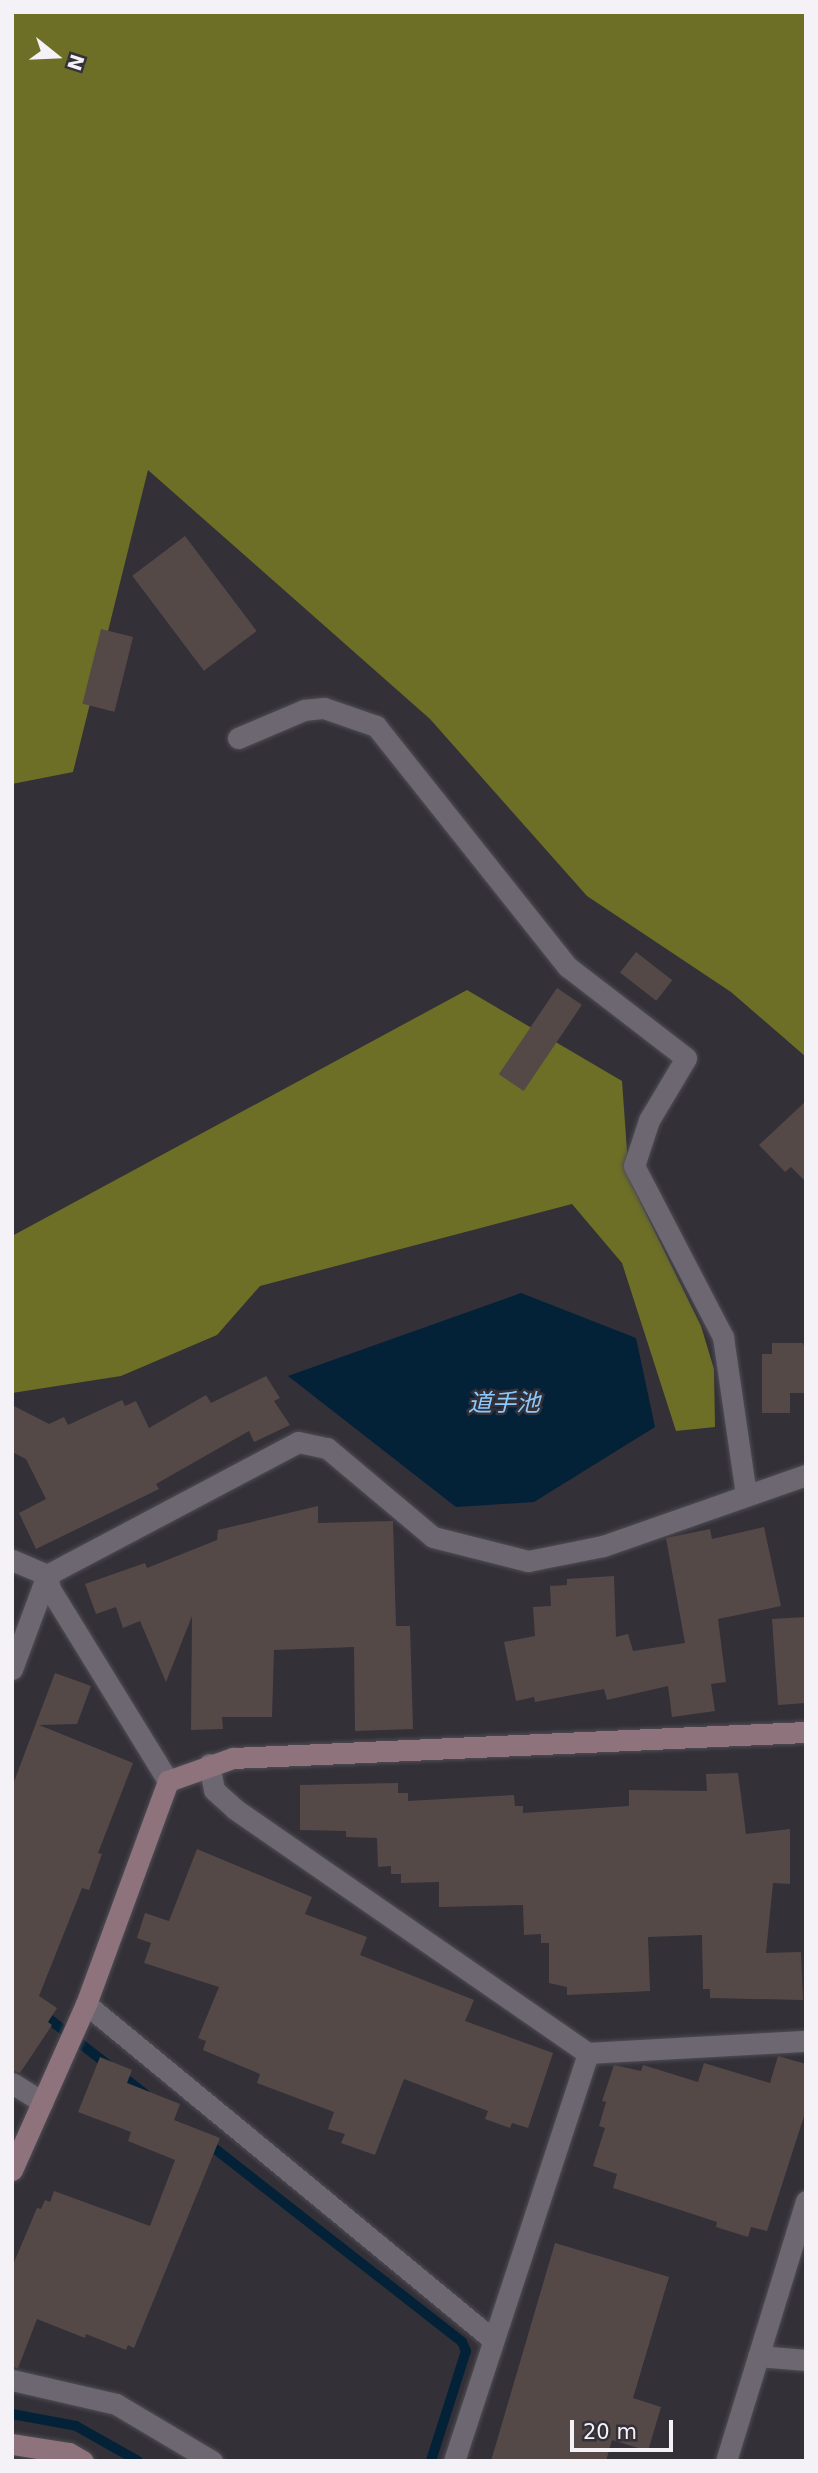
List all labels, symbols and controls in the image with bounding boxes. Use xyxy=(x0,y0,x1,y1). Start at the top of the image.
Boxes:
north arrow xyxy=(21,21,91,91)
text: N xyxy=(63,52,89,73)
water label: 道手池 xyxy=(468,1390,540,1418)
scale bar xyxy=(573,2406,676,2450)
text: 20 m xyxy=(583,2420,637,2444)

